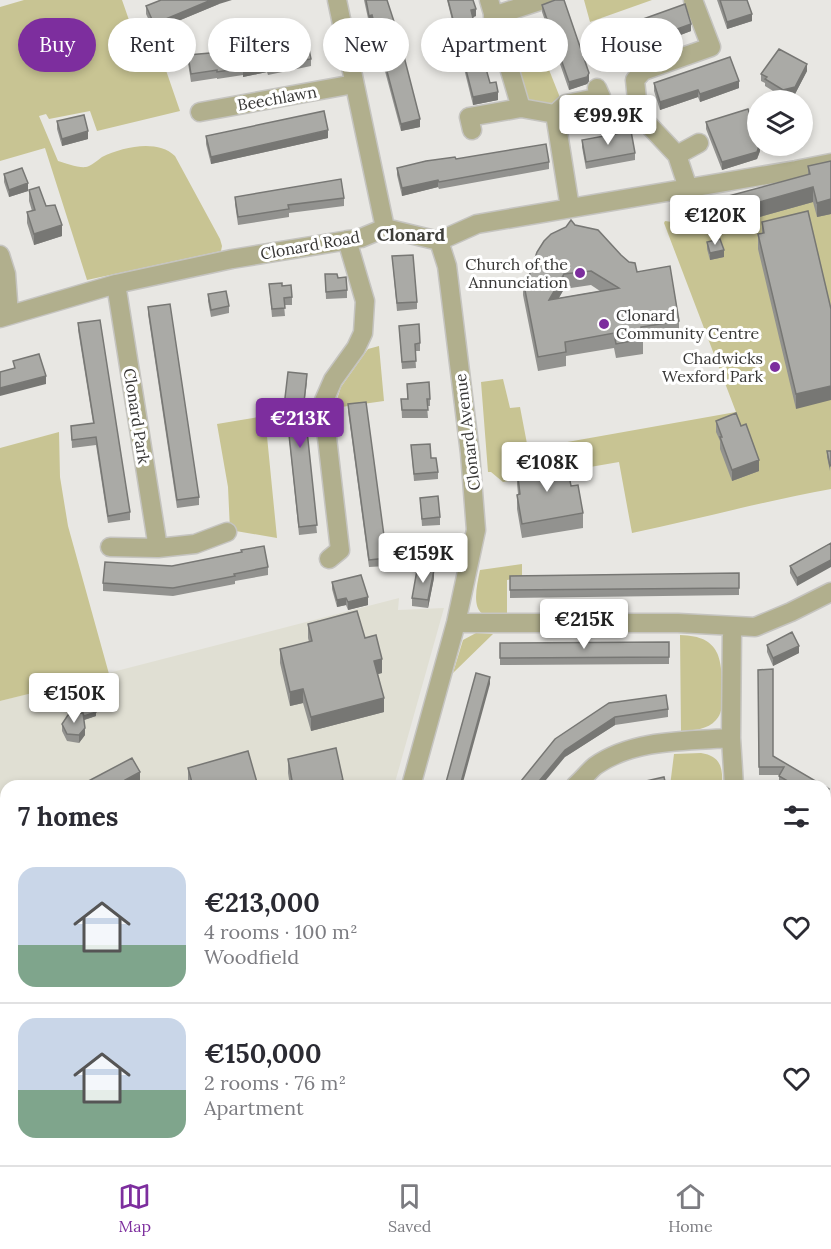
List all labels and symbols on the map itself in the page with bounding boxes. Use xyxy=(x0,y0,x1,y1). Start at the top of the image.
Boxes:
street label: Beechlawn xyxy=(236,81,318,115)
pin: €99.9K xyxy=(559,95,657,146)
pin: €120K xyxy=(673,195,757,246)
district label: Clonard xyxy=(377,223,445,246)
street label: Clonard Road xyxy=(259,226,362,264)
place label: Church of the Annunciation xyxy=(465,254,568,292)
marker: Church of the Annunciation xyxy=(573,266,587,280)
place label: Clonard Community Centre xyxy=(616,305,759,343)
marker: Clonard Community Centre xyxy=(597,317,611,331)
place label: Chadwicks Wexford Park xyxy=(662,348,763,386)
marker: Chadwicks Wexford Park xyxy=(768,360,782,374)
street label: Clonard Park xyxy=(120,367,155,466)
street label: Clonard Avenue xyxy=(450,372,484,492)
pin: €213K xyxy=(258,398,342,449)
pin: €108K xyxy=(505,442,589,493)
pin: €159K xyxy=(381,533,465,584)
pin: €215K xyxy=(542,599,626,650)
pin: €150K xyxy=(32,673,116,724)

